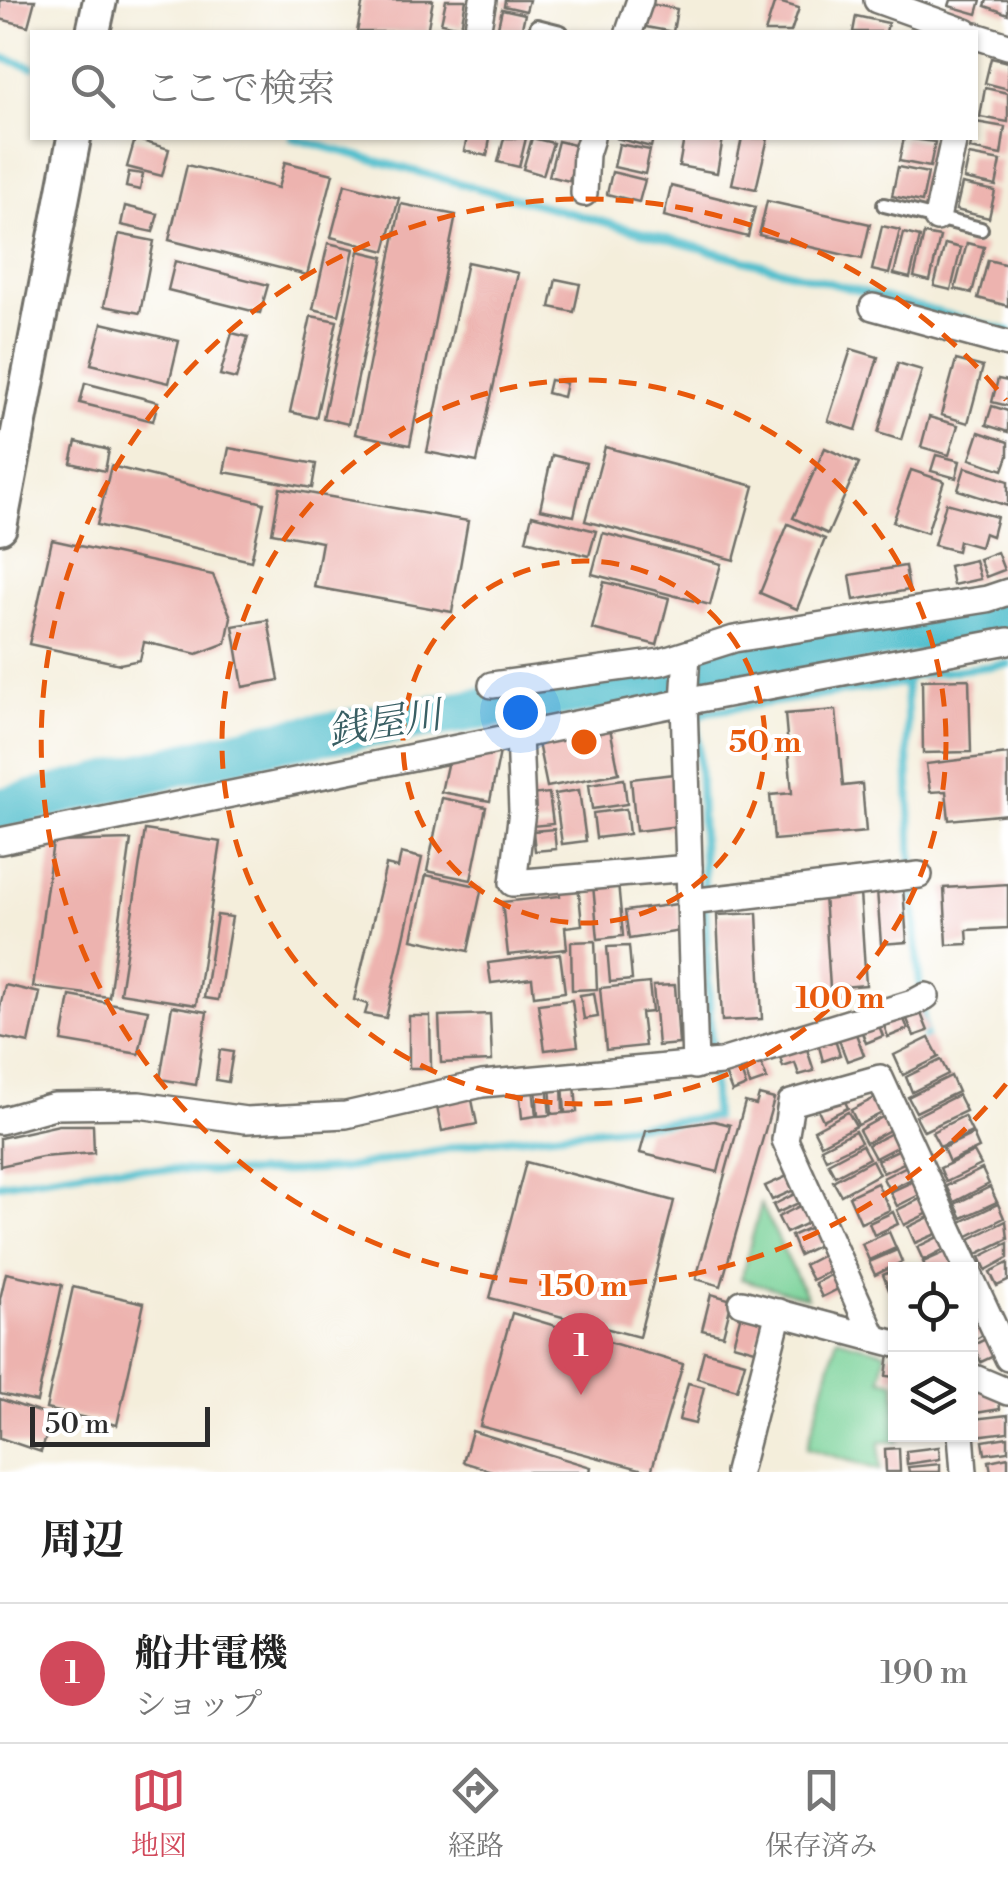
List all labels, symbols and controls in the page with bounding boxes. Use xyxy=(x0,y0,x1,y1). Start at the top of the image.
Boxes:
search box xyxy=(30,30,978,140)
icon: search xyxy=(65,58,120,113)
text: ここで検索 xyxy=(145,66,335,113)
your location xyxy=(495,687,546,738)
water label: 銭屋川 xyxy=(325,691,449,756)
centre of rings xyxy=(566,724,602,760)
text: 50 m xyxy=(729,724,801,762)
text: 100 m xyxy=(795,980,885,1018)
map controls xyxy=(888,1262,978,1442)
button: locate xyxy=(888,1262,978,1352)
text: 150 m xyxy=(541,1268,627,1306)
pin: 1 xyxy=(548,1312,614,1395)
button: layers xyxy=(888,1352,978,1442)
scale bar xyxy=(30,1402,210,1446)
text: 50 m xyxy=(45,1407,109,1442)
text: 周辺 xyxy=(40,1515,124,1568)
text: 船井電機 xyxy=(135,1631,287,1678)
text: 1 xyxy=(65,1653,80,1693)
text: 190 m xyxy=(880,1653,968,1693)
text: ショップ xyxy=(135,1685,262,1725)
tab: 地図 xyxy=(131,1763,187,1864)
tab: 経路 xyxy=(448,1763,504,1864)
tab: 保存済み xyxy=(765,1763,877,1864)

